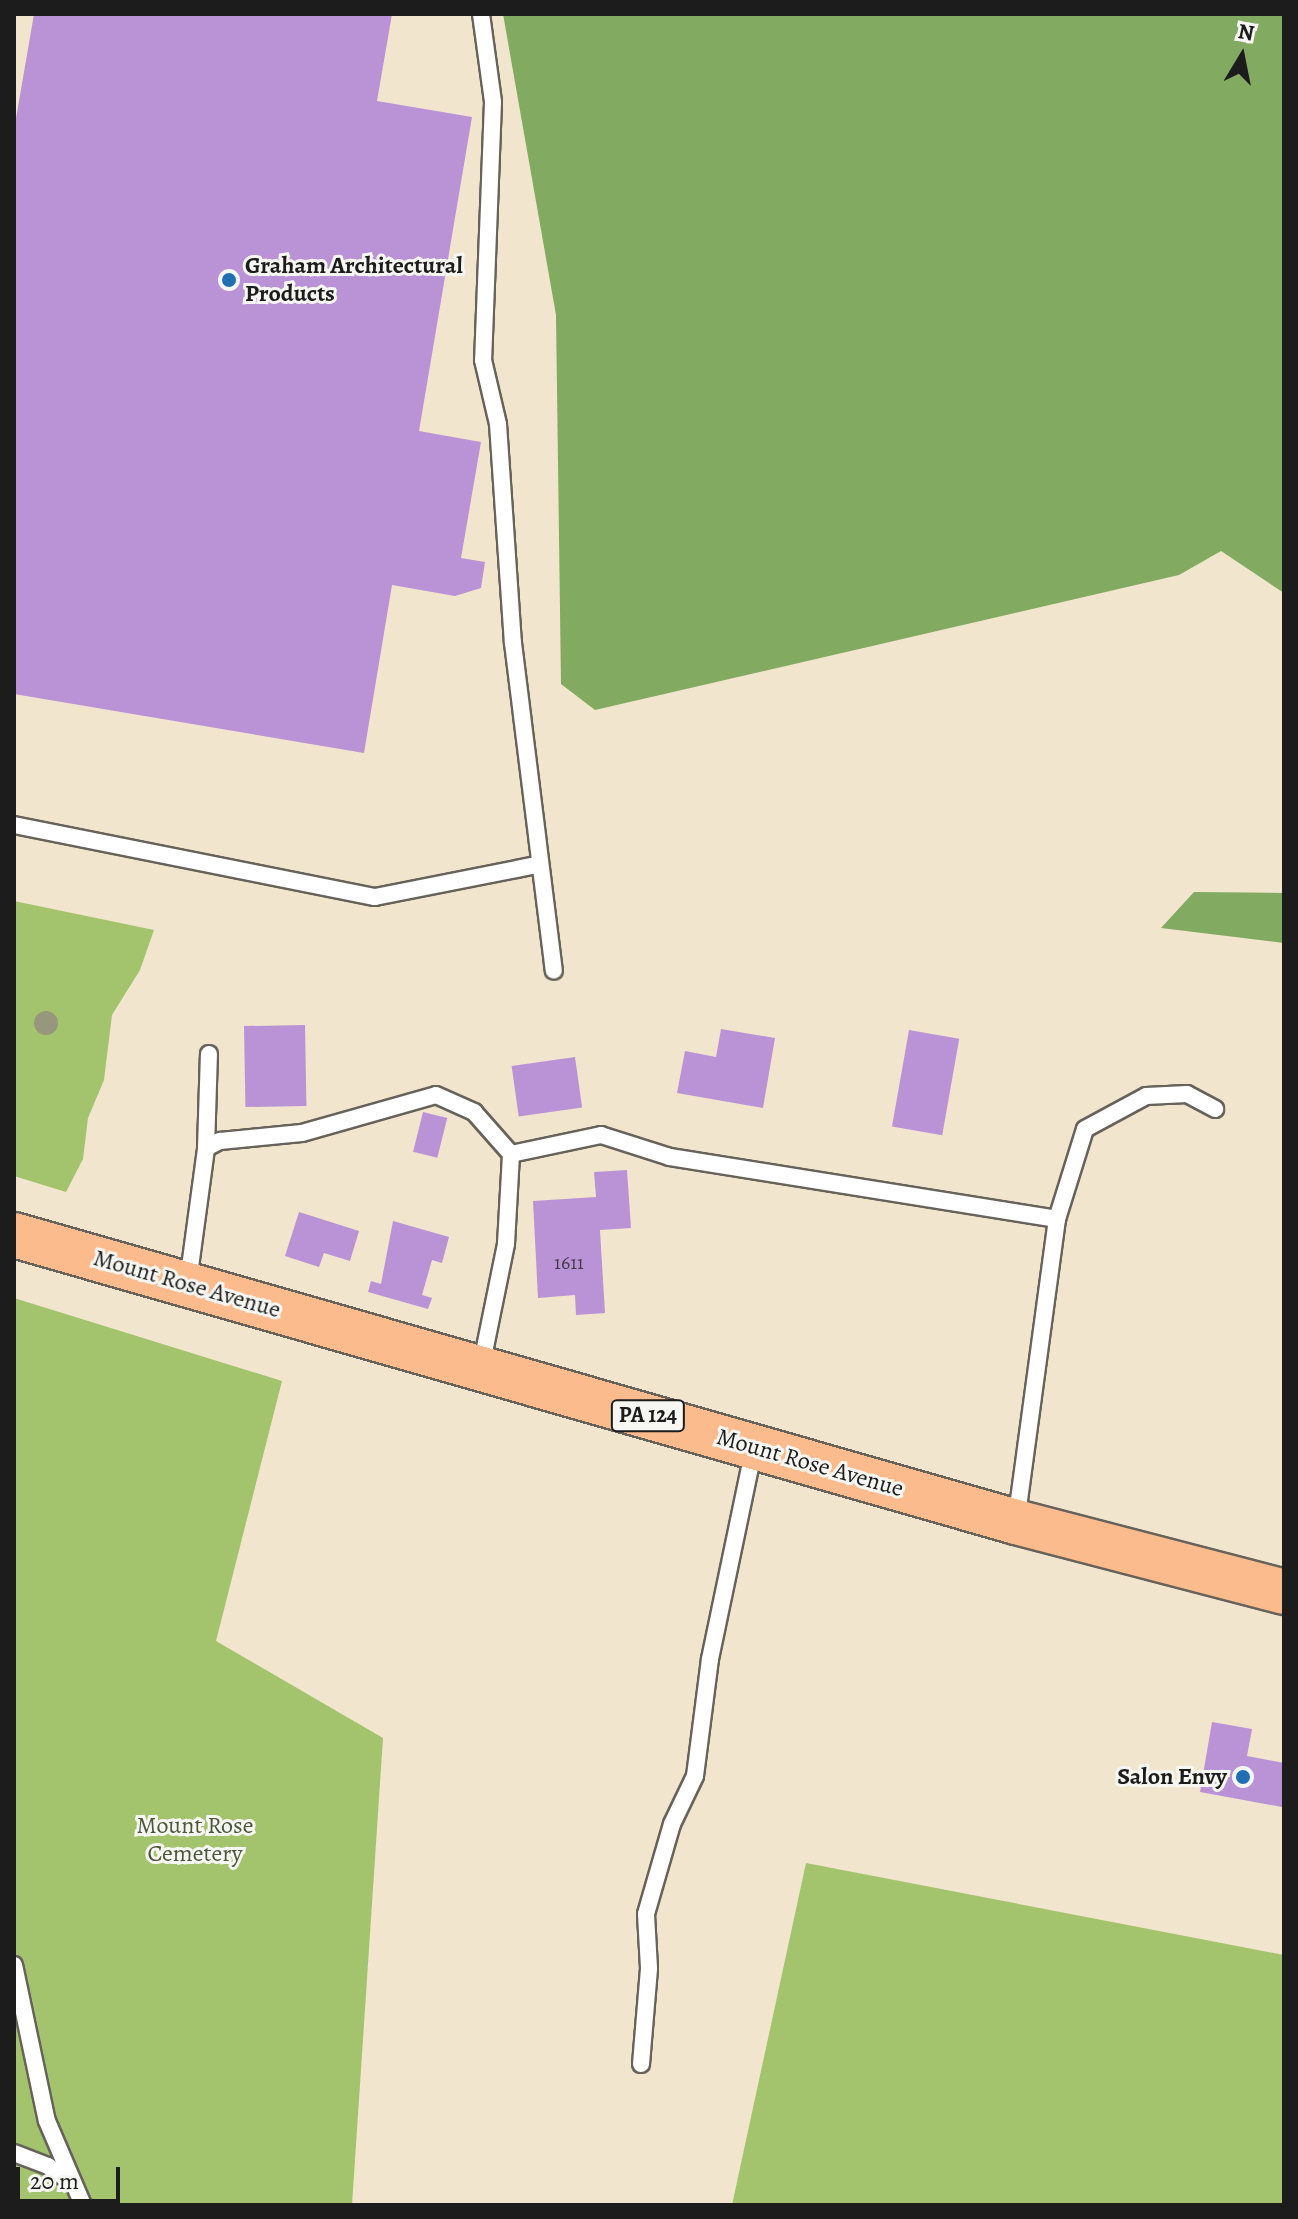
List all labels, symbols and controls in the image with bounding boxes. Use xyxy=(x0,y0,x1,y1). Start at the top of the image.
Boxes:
north arrow xyxy=(1202,16,1282,96)
text: N xyxy=(1236,16,1257,49)
place label: Graham Architectural Products xyxy=(245,252,463,308)
marker: Graham Architectural Products xyxy=(220,271,238,289)
street label: Mount Rose Avenue xyxy=(90,1244,284,1324)
house number: 1611 xyxy=(554,1250,584,1274)
road number: PA 124 xyxy=(610,1398,686,1434)
street label: Mount Rose Avenue xyxy=(713,1423,907,1503)
place label: Salon Envy xyxy=(1117,1763,1227,1791)
marker: Salon Envy xyxy=(1234,1768,1252,1786)
park label: Mount Rose Cemetery xyxy=(137,1812,253,1868)
scale bar xyxy=(20,2151,124,2201)
text: 20 m xyxy=(30,2165,79,2197)

